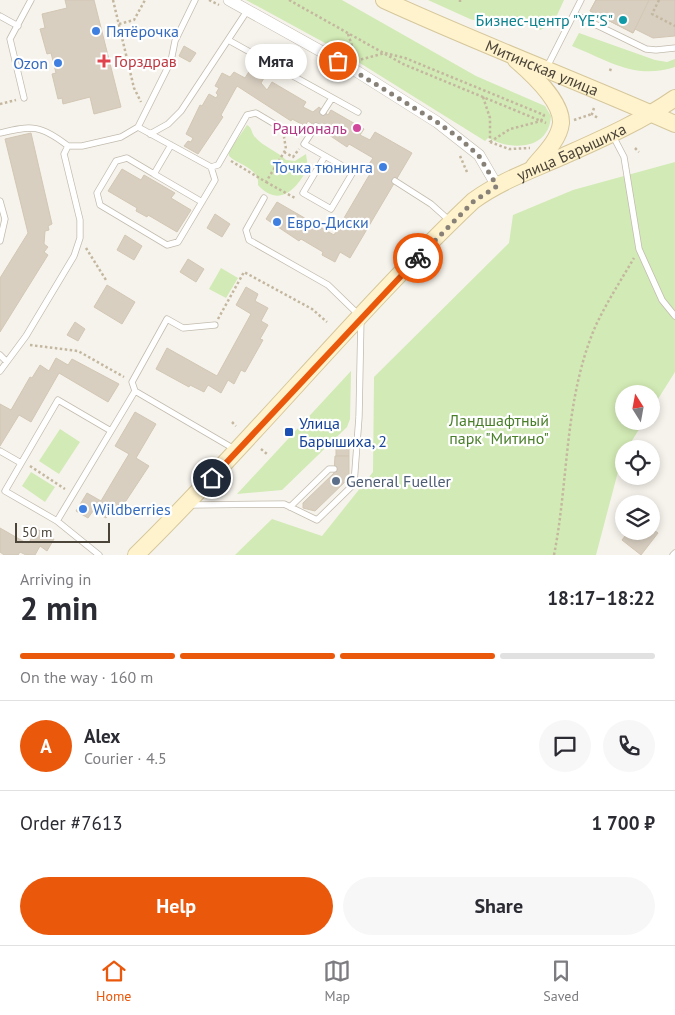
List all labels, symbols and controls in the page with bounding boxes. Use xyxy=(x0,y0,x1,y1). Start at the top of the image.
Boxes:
place label: Бизнес-центр "YE'S" xyxy=(476,10,613,30)
marker: Бизнес-центр "YE'S" xyxy=(617,14,629,26)
place label: Пятёрочка xyxy=(106,21,179,41)
marker: Пятёрочка xyxy=(90,25,102,37)
street label: Митинская улица xyxy=(483,35,602,100)
pin xyxy=(317,40,359,82)
callout: Мята xyxy=(245,44,308,78)
icon: bag xyxy=(324,47,352,75)
place label: Горздрав xyxy=(114,51,177,71)
text: Мята xyxy=(258,51,294,71)
place label: Ozon xyxy=(13,53,48,73)
marker: Горздрав xyxy=(98,55,110,67)
marker: Ozon xyxy=(52,57,64,69)
place label: Рациональ xyxy=(273,118,347,138)
street label: улица Барышиха xyxy=(513,118,629,185)
marker: Рациональ xyxy=(351,122,363,134)
place label: Точка тюнинга xyxy=(273,157,373,177)
marker: Точка тюнинга xyxy=(377,161,389,173)
place label: Евро-Диски xyxy=(287,212,369,232)
marker: Евро-Диски xyxy=(271,216,283,228)
courier xyxy=(393,233,443,283)
icon: bike xyxy=(404,244,432,272)
north arrow xyxy=(615,385,660,430)
map controls xyxy=(615,385,660,540)
park label: Ландшафтный парк "Митино" xyxy=(448,410,549,448)
place label: Улица Барышиха, 2 xyxy=(299,413,387,451)
marker: Улица Барышиха, 2 xyxy=(283,426,295,438)
button: locate xyxy=(615,440,660,485)
pin xyxy=(191,457,233,499)
icon: home xyxy=(198,464,226,492)
place label: General Fueller xyxy=(346,471,452,491)
marker: General Fueller xyxy=(330,475,342,487)
button: layers xyxy=(615,495,660,540)
place label: Wildberries xyxy=(93,499,171,519)
marker: Wildberries xyxy=(77,503,89,515)
scale bar xyxy=(15,520,110,543)
text: 50 m xyxy=(22,523,52,541)
text: Arriving in xyxy=(20,569,91,589)
text: 18:17–18:22 xyxy=(547,586,655,610)
text: 2 min xyxy=(20,587,98,629)
text: On the way · 160 m xyxy=(20,667,153,687)
button: chat xyxy=(539,720,591,772)
button: phone xyxy=(603,720,655,772)
text: Alex xyxy=(84,724,120,748)
text: A xyxy=(40,734,52,758)
text: Courier · 4.5 xyxy=(84,748,167,768)
text: Order #7613 xyxy=(20,811,123,835)
text: 1 700 ₽ xyxy=(592,811,655,835)
button: Help xyxy=(20,877,333,935)
button: Share xyxy=(343,877,655,935)
tab: Home xyxy=(96,957,131,1005)
tab: Map xyxy=(323,957,351,1005)
tab: Saved xyxy=(543,957,579,1005)

